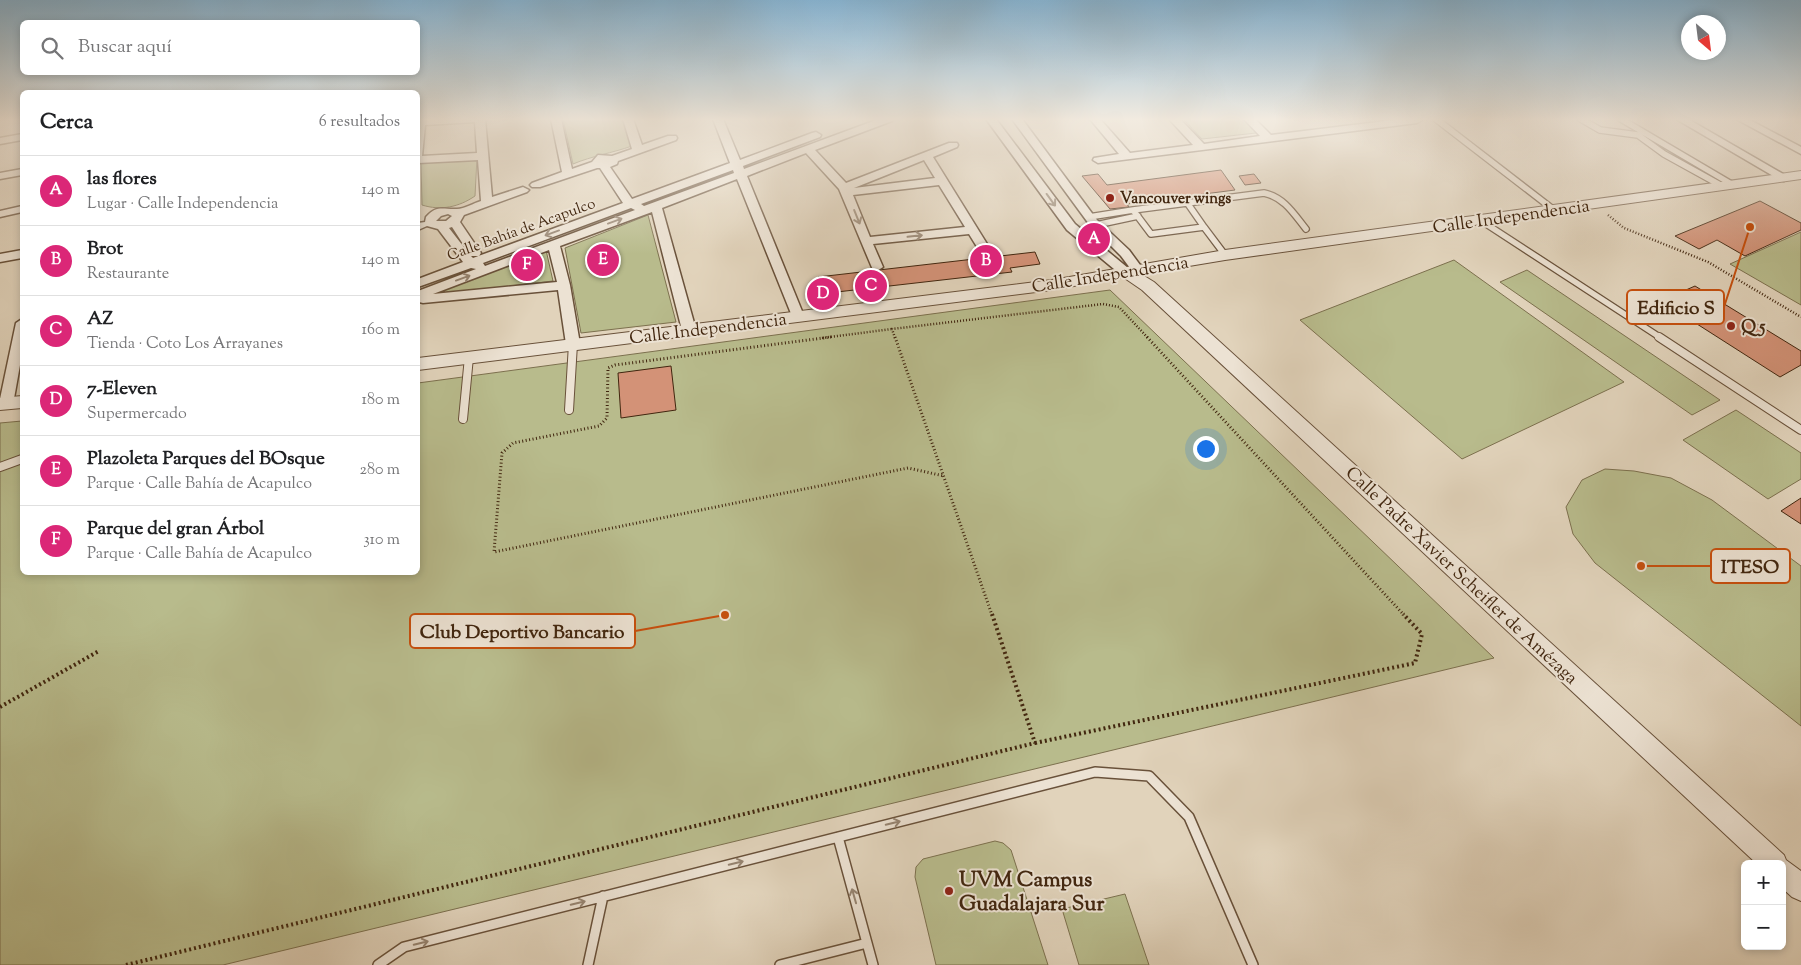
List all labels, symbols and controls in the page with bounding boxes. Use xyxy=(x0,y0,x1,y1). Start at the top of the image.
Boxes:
north arrow xyxy=(1681,15,1726,60)
search box xyxy=(20,20,420,75)
icon: search xyxy=(38,34,66,62)
text: Buscar aquí xyxy=(78,34,172,61)
text: Cerca xyxy=(40,108,93,138)
text: 6 resultados xyxy=(319,111,400,134)
text: las flores xyxy=(87,166,157,193)
text: A xyxy=(50,179,63,202)
text: 140 m xyxy=(362,179,400,202)
place label: Vancouver wings xyxy=(1120,189,1231,210)
marker: Vancouver wings xyxy=(1104,192,1116,204)
text: Lugar · Calle Independencia xyxy=(87,193,279,216)
one-way arrow xyxy=(1046,193,1056,207)
street label: Calle Bahía de Acapulco xyxy=(445,194,599,267)
street label: Calle Independencia xyxy=(1431,194,1592,242)
one-way arrow xyxy=(852,209,862,224)
one-way arrow xyxy=(607,216,623,225)
pin: A xyxy=(1078,220,1110,258)
one-way arrow xyxy=(544,229,560,238)
one-way arrow xyxy=(907,231,923,241)
text: Brot xyxy=(87,236,123,263)
pin: E xyxy=(587,241,619,279)
pin: B xyxy=(970,242,1002,280)
pin: F xyxy=(511,246,543,284)
text: B xyxy=(51,249,61,272)
text: 140 m xyxy=(362,249,400,272)
street label: Calle Independencia xyxy=(1030,251,1191,301)
text: Restaurante xyxy=(87,263,169,286)
pin: C xyxy=(855,267,887,305)
one-way arrow xyxy=(455,273,470,282)
pin: D xyxy=(807,275,839,313)
callout: Edificio S xyxy=(1627,290,1724,324)
text: Edificio S xyxy=(1637,296,1715,323)
text: AZ xyxy=(87,306,113,333)
street label: Calle Independencia xyxy=(628,307,788,353)
place label: Q5 xyxy=(1741,315,1766,341)
text: C xyxy=(50,319,62,342)
text: 160 m xyxy=(362,319,400,342)
marker: Q5 xyxy=(1725,320,1737,332)
text: Tienda · Coto Los Arrayanes xyxy=(87,333,283,356)
text: 7-Eleven xyxy=(87,376,157,403)
text: D xyxy=(50,389,62,412)
text: 180 m xyxy=(361,389,400,412)
text: Supermercado xyxy=(87,403,187,426)
your location xyxy=(1193,436,1219,462)
text: Plazoleta Parques del BOsque xyxy=(87,446,325,473)
text: E xyxy=(51,459,61,482)
text: 280 m xyxy=(359,459,400,482)
street label: Calle Padre Xavier Scheifler de Amézaga xyxy=(1338,461,1583,692)
text: Parque · Calle Bahía de Acapulco xyxy=(87,473,312,496)
text: Parque del gran Árbol xyxy=(87,516,264,543)
text: F xyxy=(52,529,60,552)
text: 310 m xyxy=(363,529,400,552)
text: Parque · Calle Bahía de Acapulco xyxy=(87,543,312,566)
callout: ITESO xyxy=(1711,549,1790,583)
text: ITESO xyxy=(1721,555,1779,582)
callout: Club Deportivo Bancario xyxy=(410,614,635,648)
text: Club Deportivo Bancario xyxy=(420,620,625,647)
one-way arrow xyxy=(885,818,901,827)
one-way arrow xyxy=(727,858,743,867)
map controls xyxy=(1741,860,1786,950)
button: + xyxy=(1741,860,1786,905)
place label: UVM Campus Guadalajara Sur xyxy=(959,866,1104,920)
marker: UVM Campus Guadalajara Sur xyxy=(943,885,955,897)
one-way arrow xyxy=(849,888,859,904)
one-way arrow xyxy=(570,898,586,907)
button: − xyxy=(1741,905,1786,950)
one-way arrow xyxy=(412,938,428,947)

